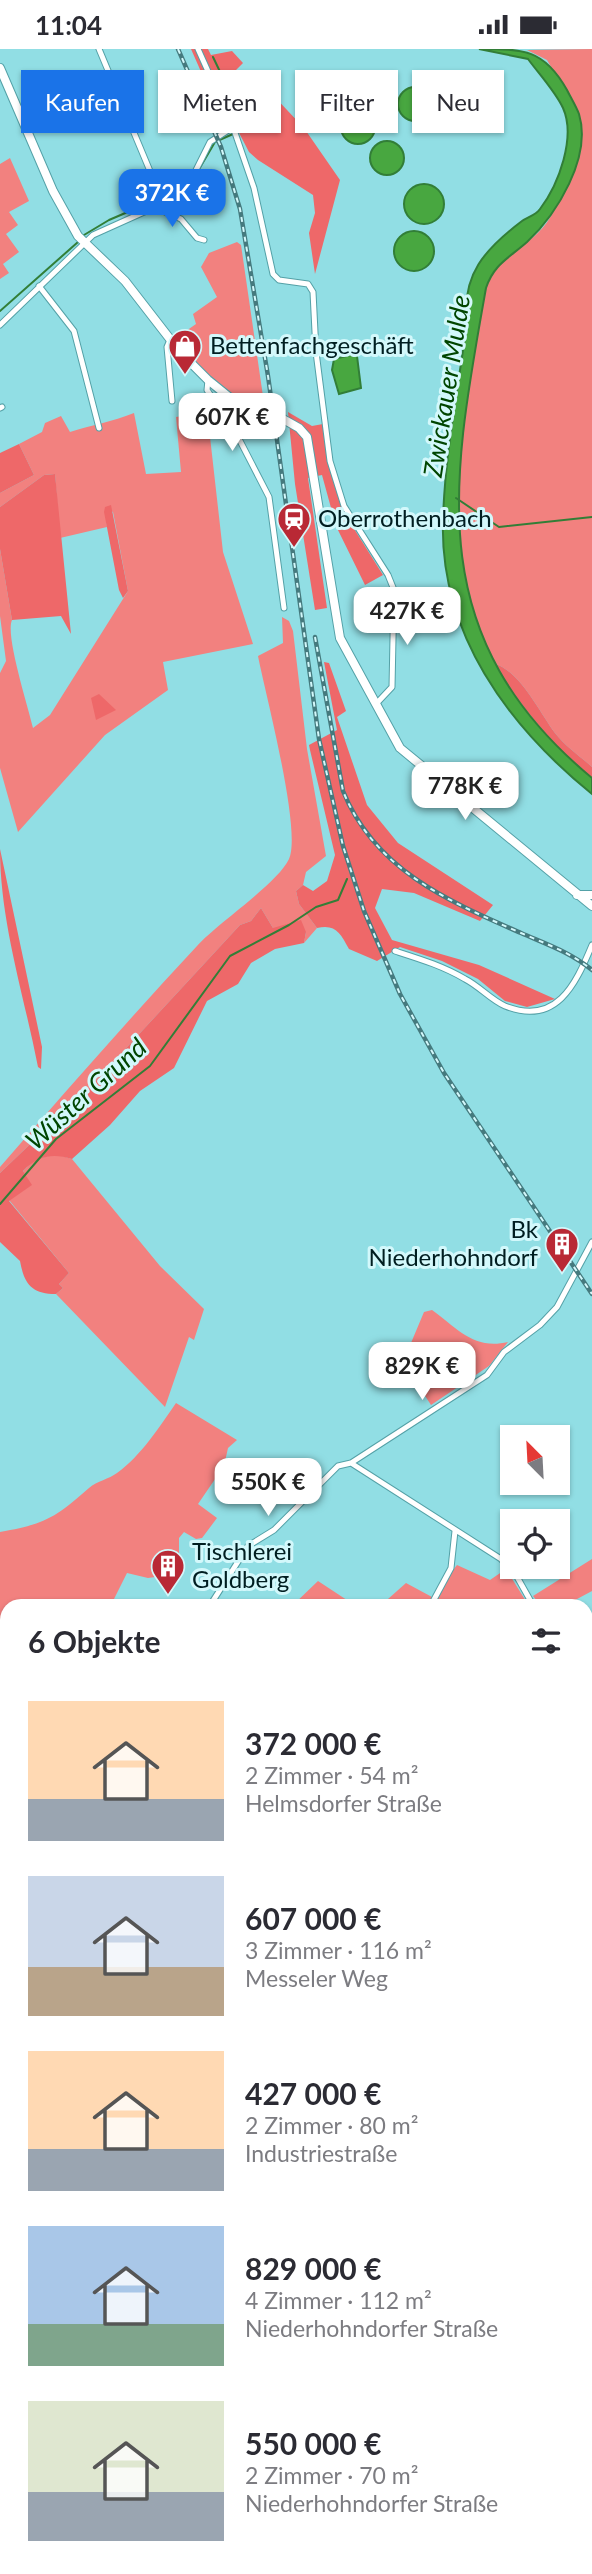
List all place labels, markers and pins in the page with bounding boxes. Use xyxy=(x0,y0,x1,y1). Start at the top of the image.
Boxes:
pin: 372K € xyxy=(115,169,229,229)
shop icon: Bettenfachgeschäft xyxy=(166,327,204,376)
place label: Bettenfachgeschäft xyxy=(210,330,414,359)
pin: 607K € xyxy=(175,393,289,453)
station icon: Oberrothenbach xyxy=(275,500,313,549)
place label: Oberrothenbach xyxy=(318,503,492,532)
pin: 427K € xyxy=(350,587,464,647)
pin: 778K € xyxy=(408,763,522,822)
place label: Bk Niederhohndorf xyxy=(369,1214,539,1271)
building icon: Bk Niederhohndorf xyxy=(543,1225,581,1274)
pin: 829K € xyxy=(365,1343,479,1402)
pin: 550K € xyxy=(211,1459,325,1518)
place label: Tischlerei Goldberg xyxy=(192,1536,292,1593)
building icon: Tischlerei Goldberg xyxy=(149,1547,187,1596)

